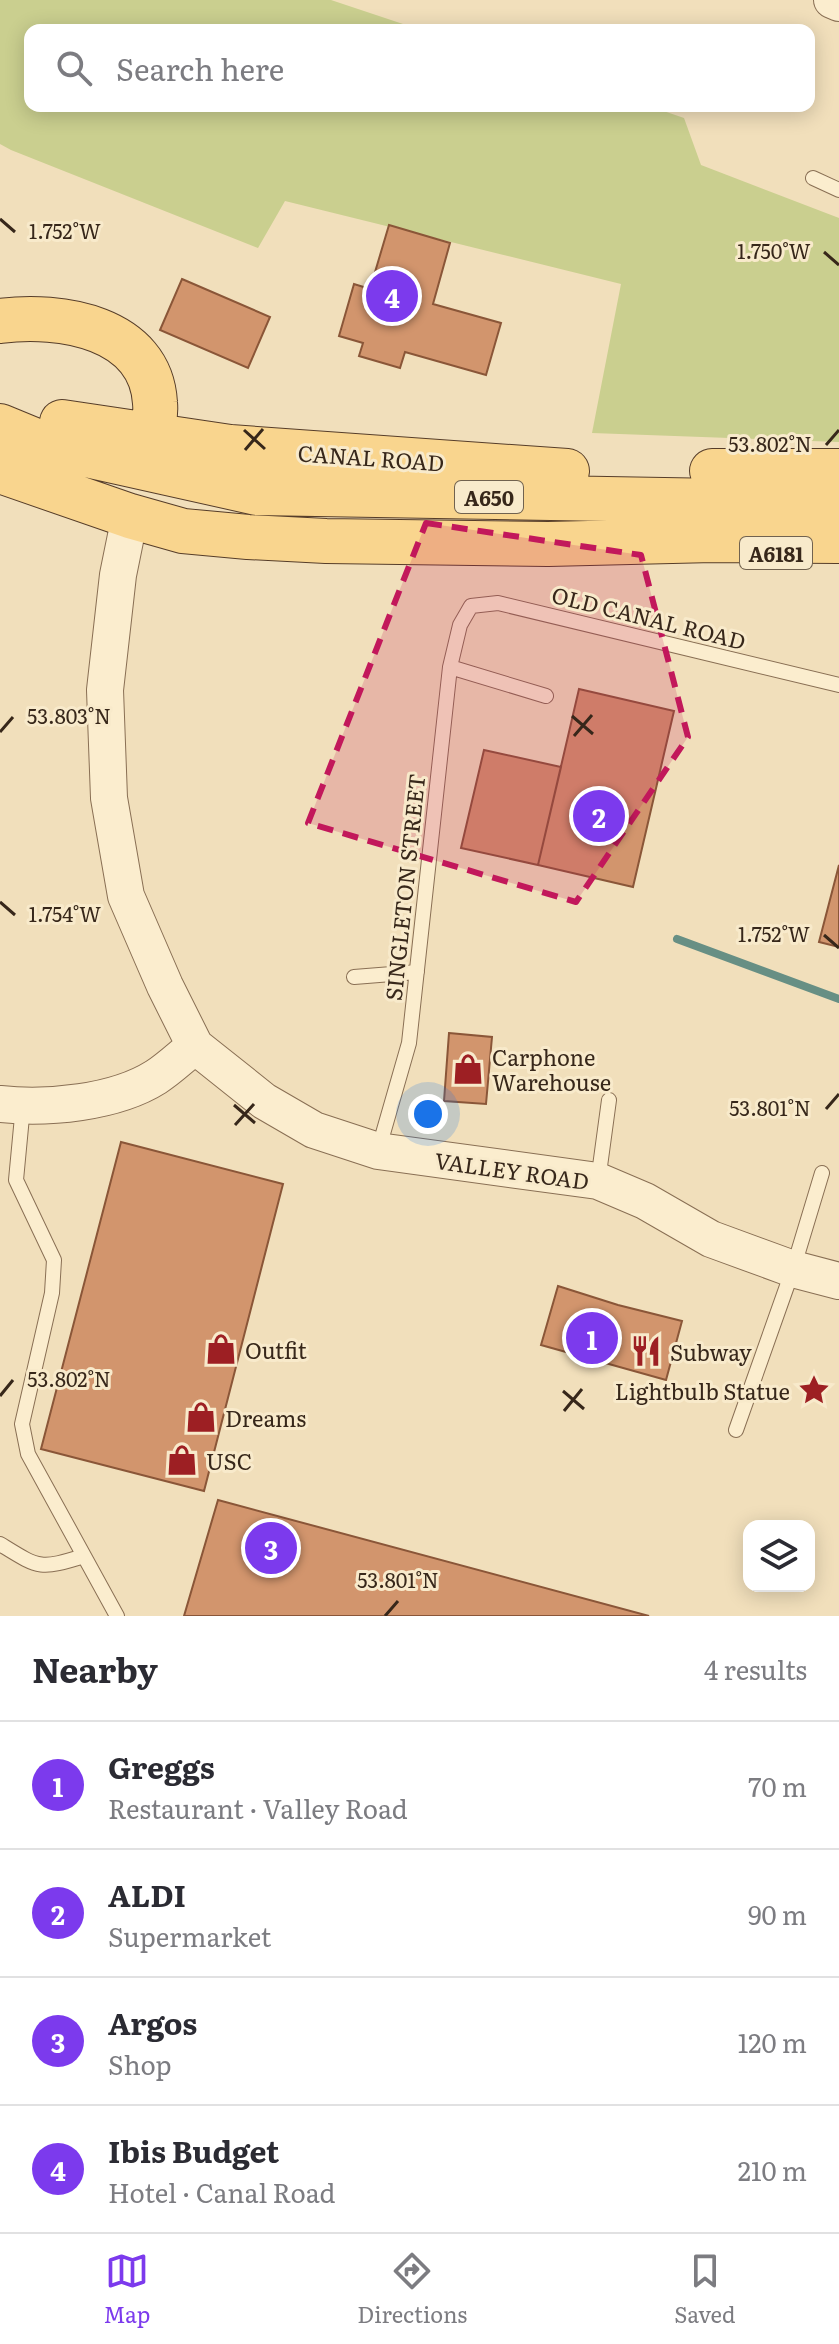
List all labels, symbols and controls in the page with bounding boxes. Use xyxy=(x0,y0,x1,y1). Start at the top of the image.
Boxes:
search box xyxy=(24,24,815,112)
icon: search xyxy=(52,46,96,90)
text: Search here xyxy=(116,46,284,90)
text: 1.752°W xyxy=(29,215,101,245)
text: 1.750°W xyxy=(737,235,811,265)
pin: 4 xyxy=(366,266,418,326)
text: 53.802°N xyxy=(728,428,812,458)
street label: CANAL ROAD xyxy=(297,435,445,479)
road number: A650 xyxy=(455,481,523,513)
road number: A6181 xyxy=(740,537,812,569)
street label: OLD CANAL ROAD xyxy=(549,577,749,657)
text: 53.803°N xyxy=(27,700,111,730)
street label: SINGLETON STREET xyxy=(376,772,432,1002)
pin: 2 xyxy=(573,786,625,846)
text: 1.754°W xyxy=(29,898,101,928)
text: 1.752°W xyxy=(738,918,810,948)
place label: Carphone Warehouse xyxy=(492,1040,611,1098)
shop icon: Carphone Warehouse xyxy=(451,1052,485,1086)
text: 53.801°N xyxy=(729,1092,811,1122)
your location xyxy=(408,1094,448,1134)
street label: VALLEY ROAD xyxy=(433,1143,591,1197)
pin: 1 xyxy=(566,1308,618,1368)
shop icon: Outfit xyxy=(204,1332,238,1366)
place label: Outfit xyxy=(245,1333,307,1366)
restaurant icon: Subway xyxy=(629,1334,663,1368)
place label: Subway xyxy=(670,1335,752,1368)
text: 53.802°N xyxy=(27,1363,111,1393)
place icon: Lightbulb Statue xyxy=(797,1373,831,1407)
place label: Lightbulb Statue xyxy=(615,1374,790,1407)
shop icon: Dreams xyxy=(184,1400,218,1434)
place label: Dreams xyxy=(225,1401,306,1434)
shop icon: USC xyxy=(165,1443,199,1477)
place label: USC xyxy=(206,1444,252,1477)
pin: 3 xyxy=(245,1518,297,1578)
map controls xyxy=(743,1520,815,1592)
button: layers xyxy=(743,1520,815,1592)
text: 53.801°N xyxy=(357,1564,439,1594)
text: Nearby xyxy=(32,1643,158,1693)
text: 4 results xyxy=(704,1649,807,1688)
text: Greggs xyxy=(108,1744,215,1788)
text: 1 xyxy=(53,1766,63,1805)
text: 70 m xyxy=(748,1766,807,1805)
text: Restaurant · Valley Road xyxy=(108,1788,408,1827)
text: ALDI xyxy=(108,1872,186,1916)
text: 2 xyxy=(51,1894,65,1933)
text: 90 m xyxy=(748,1894,807,1933)
text: Supermarket xyxy=(108,1916,271,1955)
text: Argos xyxy=(108,2000,197,2044)
text: 3 xyxy=(51,2022,65,2061)
text: 120 m xyxy=(738,2022,807,2061)
text: Shop xyxy=(108,2044,172,2083)
text: Ibis Budget xyxy=(108,2128,279,2172)
text: 4 xyxy=(50,2150,66,2189)
text: 210 m xyxy=(738,2150,807,2189)
text: Hotel · Canal Road xyxy=(108,2172,336,2211)
tab: Map xyxy=(103,2249,150,2330)
tab: Directions xyxy=(357,2249,467,2330)
tab: Saved xyxy=(674,2249,736,2330)

